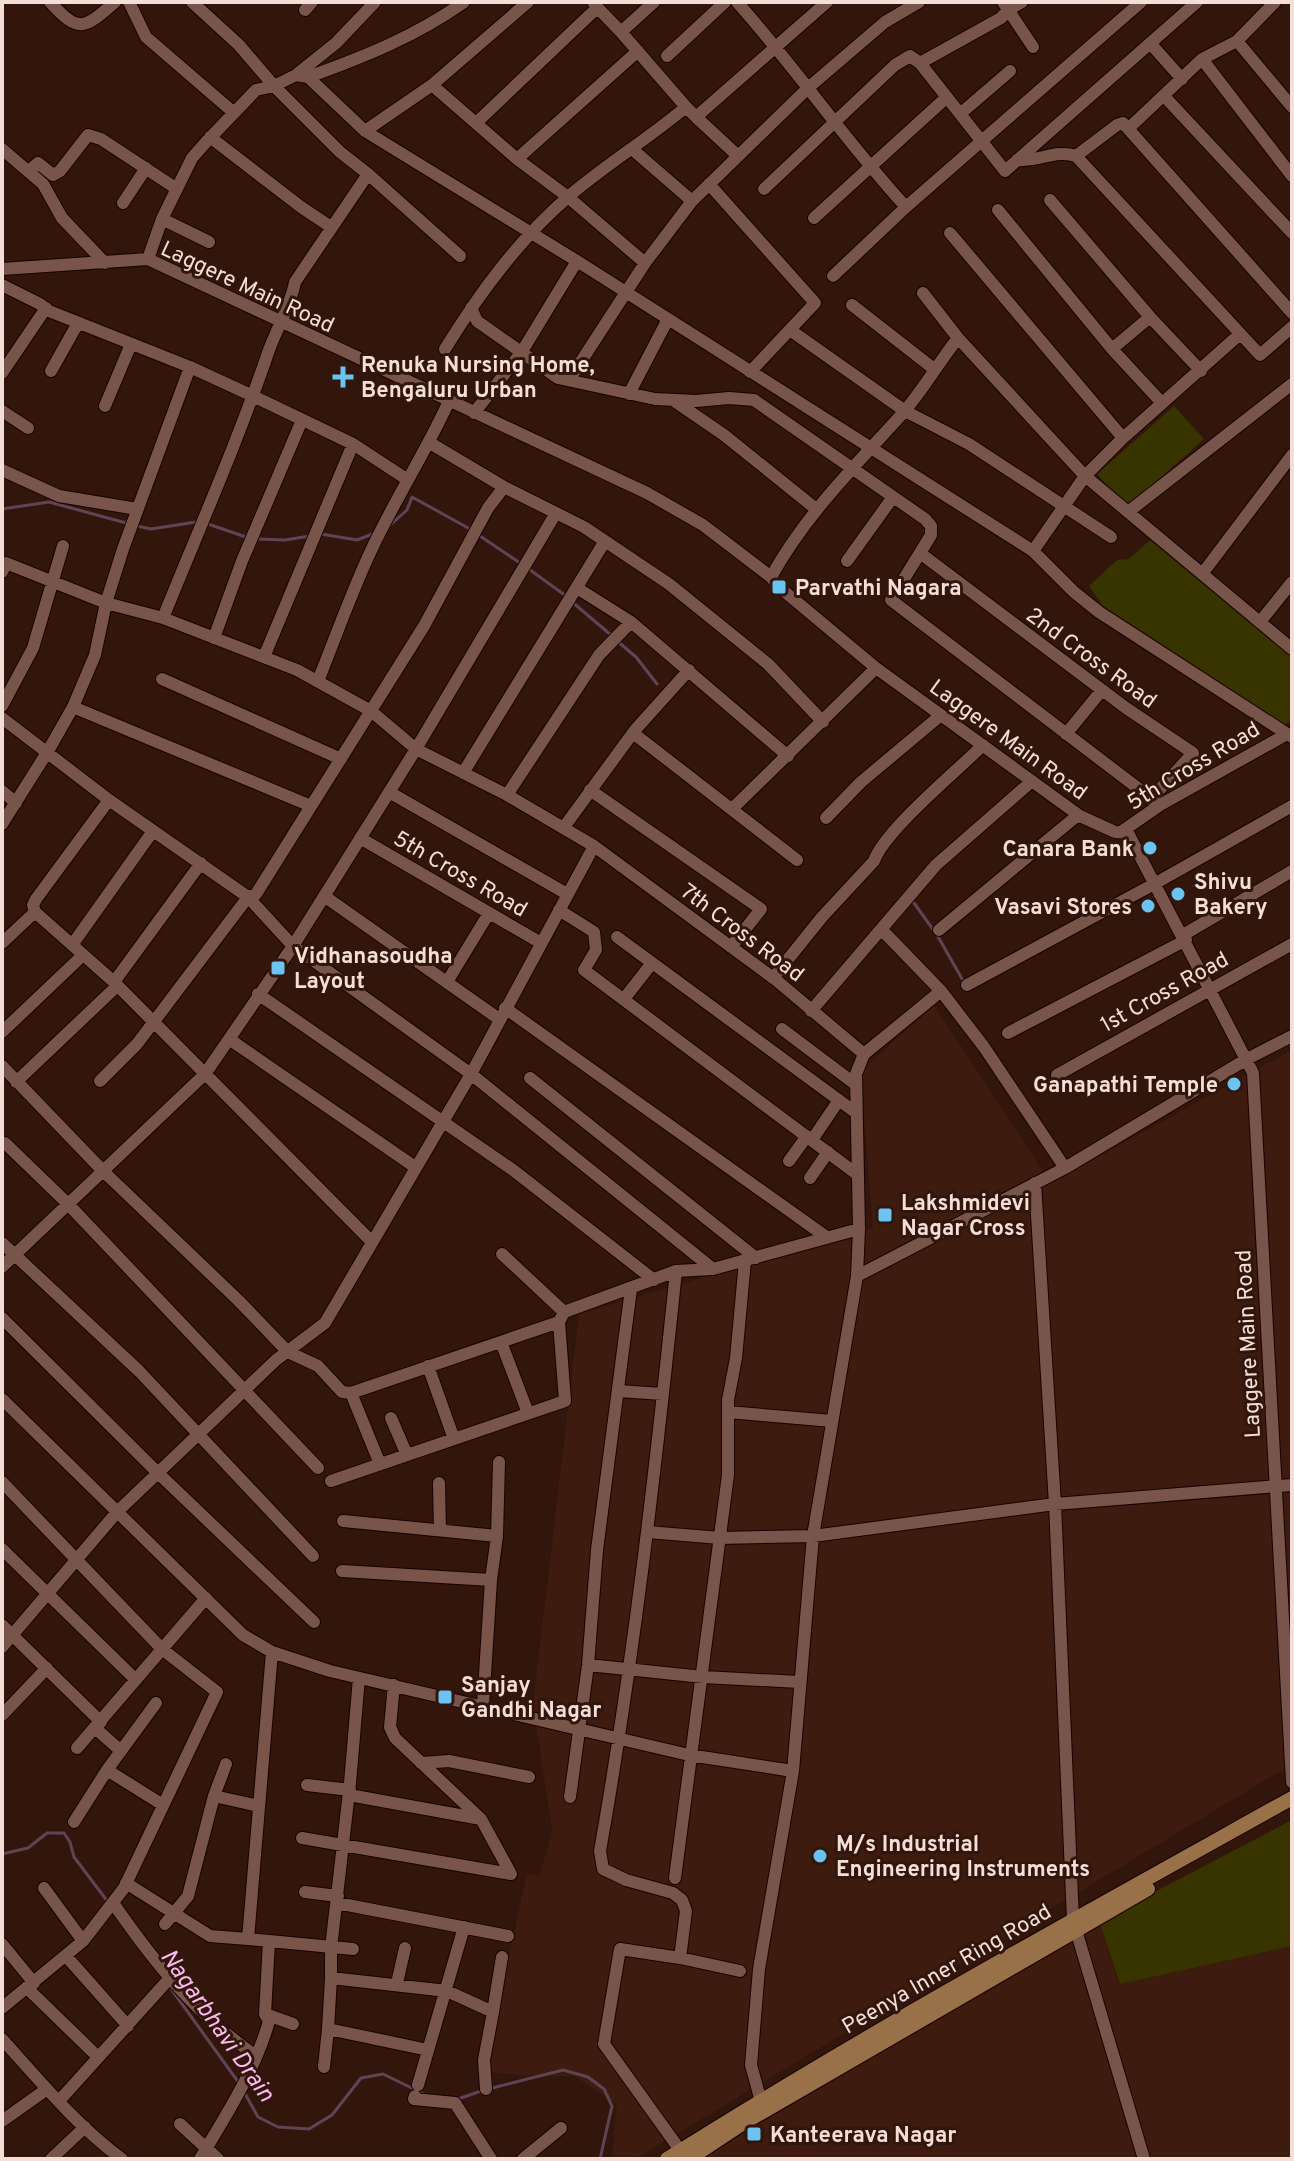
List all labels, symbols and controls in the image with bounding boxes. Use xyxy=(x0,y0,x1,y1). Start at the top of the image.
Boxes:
street label: Laggere Main Road xyxy=(156,236,338,340)
place label: Renuka Nursing Home, Bengaluru Urban xyxy=(361,353,595,405)
marker: Renuka Nursing Home, Bengaluru Urban xyxy=(332,366,354,388)
place label: Parvathi Nagara xyxy=(795,576,961,603)
marker: Parvathi Nagara xyxy=(770,578,788,596)
street label: 2nd Cross Road xyxy=(1020,603,1161,715)
street label: Laggere Main Road xyxy=(923,675,1092,807)
street label: 5th Cross Road xyxy=(1123,717,1266,817)
street label: 5th Cross Road xyxy=(388,826,532,924)
place label: Canara Bank xyxy=(1002,837,1134,864)
marker: Canara Bank xyxy=(1141,839,1159,857)
place label: Shivu Bakery xyxy=(1194,870,1268,922)
street label: 7th Cross Road xyxy=(675,879,808,989)
marker: Shivu Bakery xyxy=(1169,885,1187,903)
place label: Vasavi Stores xyxy=(994,895,1132,922)
marker: Vasavi Stores xyxy=(1139,897,1157,915)
place label: Vidhanasoudha Layout xyxy=(294,944,453,996)
street label: 1st Cross Road xyxy=(1096,947,1234,1040)
marker: Vidhanasoudha Layout xyxy=(269,959,287,977)
place label: Ganapathi Temple xyxy=(1033,1073,1218,1100)
marker: Ganapathi Temple xyxy=(1225,1075,1243,1093)
place label: Lakshmidevi Nagar Cross xyxy=(901,1191,1030,1243)
marker: Lakshmidevi Nagar Cross xyxy=(876,1206,894,1224)
street label: Laggere Main Road xyxy=(1231,1249,1268,1439)
place label: Sanjay Gandhi Nagar xyxy=(461,1673,601,1725)
marker: Sanjay Gandhi Nagar xyxy=(436,1688,454,1706)
place label: M/s Industrial Engineering Instruments xyxy=(836,1832,1090,1884)
marker: M/s Industrial Engineering Instruments xyxy=(811,1847,829,1865)
street label: Peenya Inner Ring Road xyxy=(838,1899,1057,2041)
water label: Nagarbhavi Drain xyxy=(153,1944,280,2108)
place label: Kanteerava Nagar xyxy=(770,2123,957,2150)
marker: Kanteerava Nagar xyxy=(745,2125,763,2143)

